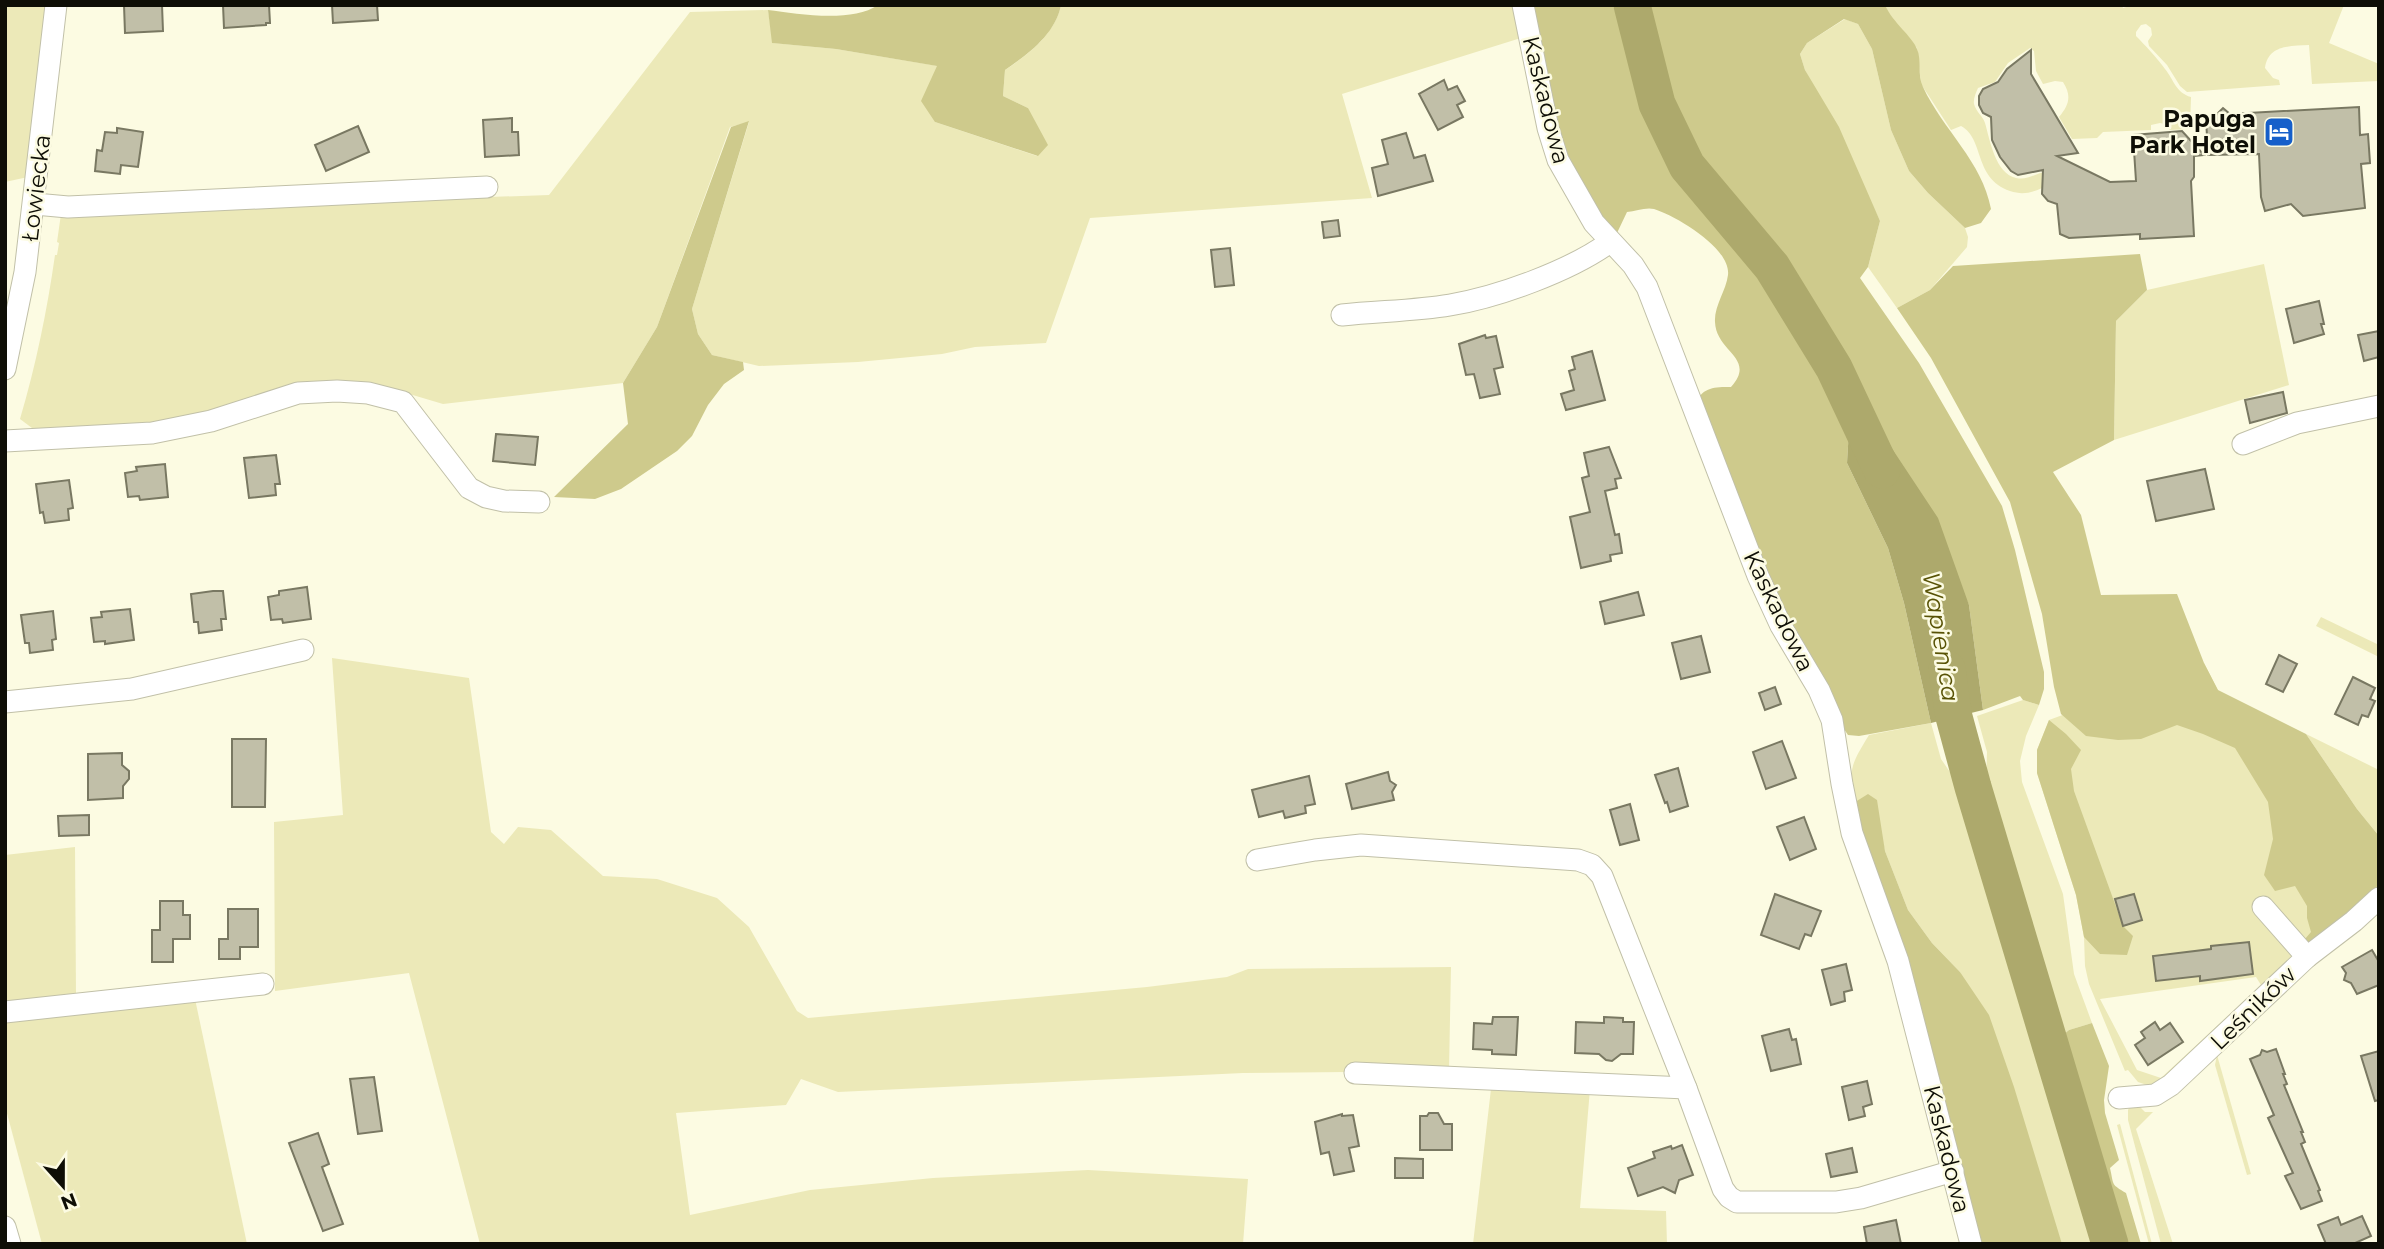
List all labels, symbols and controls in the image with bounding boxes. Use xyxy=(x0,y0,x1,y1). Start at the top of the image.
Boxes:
street label: Kaskadowa xyxy=(1517,33,1575,167)
place label: Papuga Park Hotel xyxy=(2129,105,2256,159)
hotel icon: Papuga Park Hotel xyxy=(2262,115,2296,149)
street label: Łowiecka xyxy=(16,133,56,243)
street label: Kaskadowa xyxy=(1738,546,1820,676)
water label: Wapienica xyxy=(1916,570,1966,704)
street label: Leśników xyxy=(2205,960,2302,1056)
street label: Kaskadowa xyxy=(1918,1082,1976,1216)
north arrow xyxy=(28,1151,98,1221)
text: N xyxy=(58,1188,80,1215)

